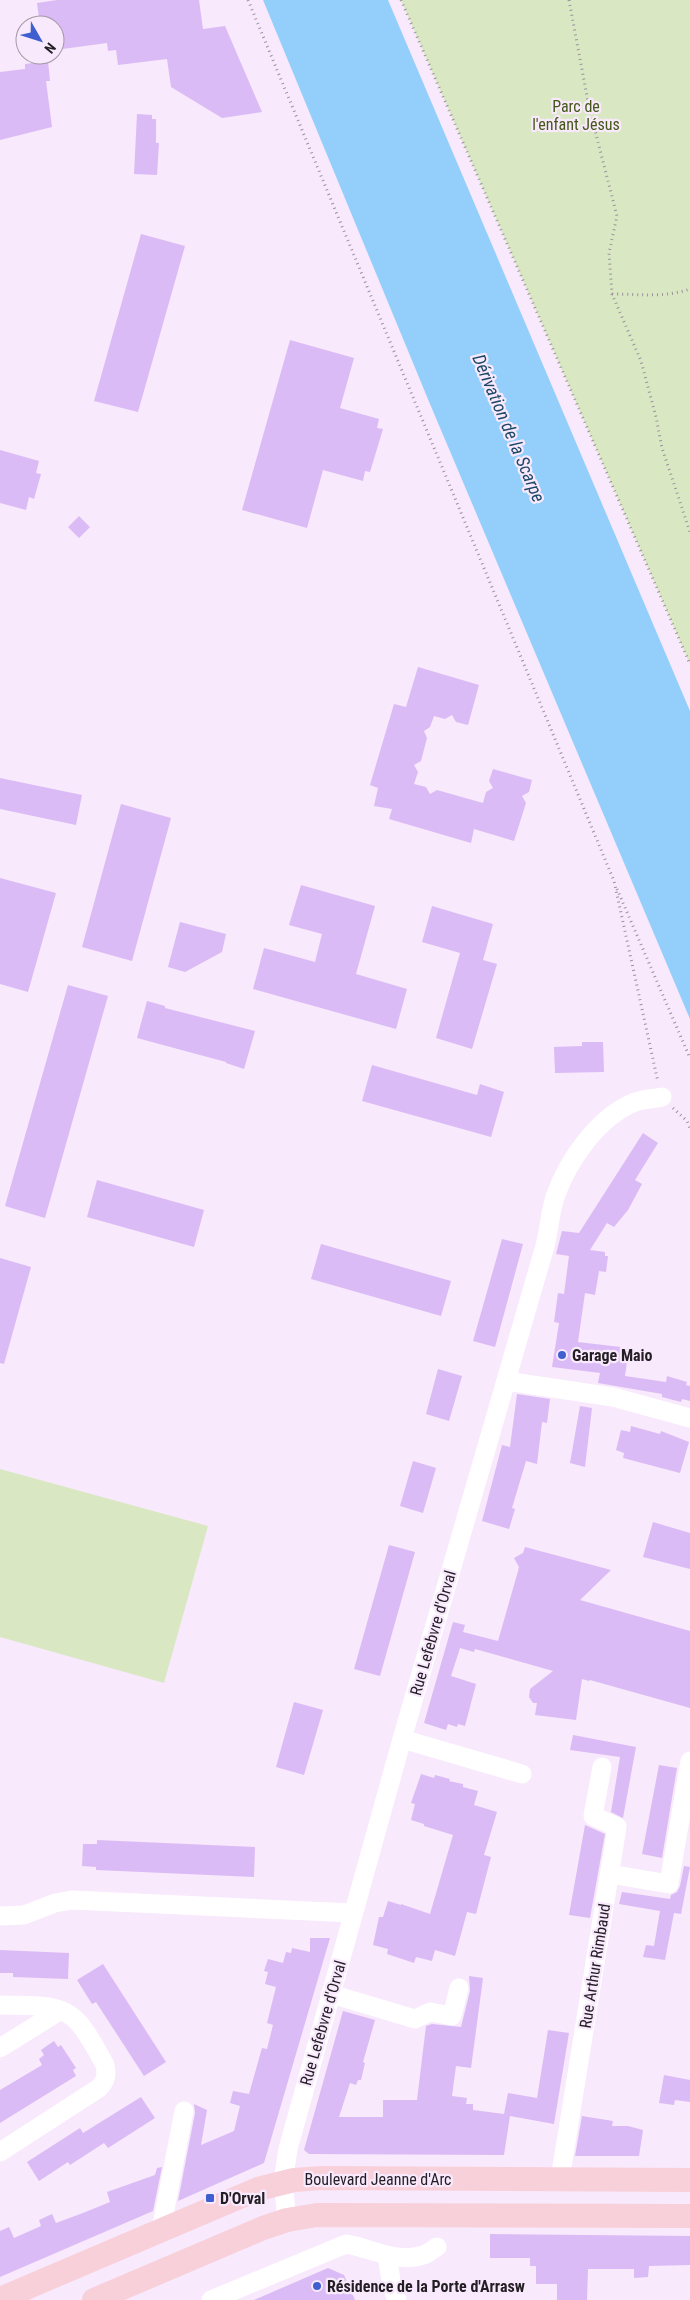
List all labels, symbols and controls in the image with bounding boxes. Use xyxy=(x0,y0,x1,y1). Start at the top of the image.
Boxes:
north arrow xyxy=(15,15,65,65)
text: N xyxy=(41,40,59,57)
park label: Parc de l'enfant Jésus xyxy=(532,97,620,134)
water label: Dérivation de la Scarpe xyxy=(468,351,550,505)
place label: Garage Maio xyxy=(572,1346,653,1365)
marker: Garage Maio xyxy=(556,1349,568,1361)
street label: Rue Lefebvre d'Orval xyxy=(406,1568,460,1698)
street label: Rue Arthur Rimbaud xyxy=(576,1902,614,2030)
street label: Rue Lefebvre d'Orval xyxy=(296,1958,350,2088)
street label: Boulevard Jeanne d'Arc xyxy=(304,2170,452,2189)
place label: D'Orval xyxy=(220,2189,265,2208)
marker: D'Orval xyxy=(204,2192,216,2204)
place label: Résidence de la Porte d'Arrasw xyxy=(327,2277,525,2296)
marker: Résidence de la Porte d'Arrasw xyxy=(311,2280,323,2292)

